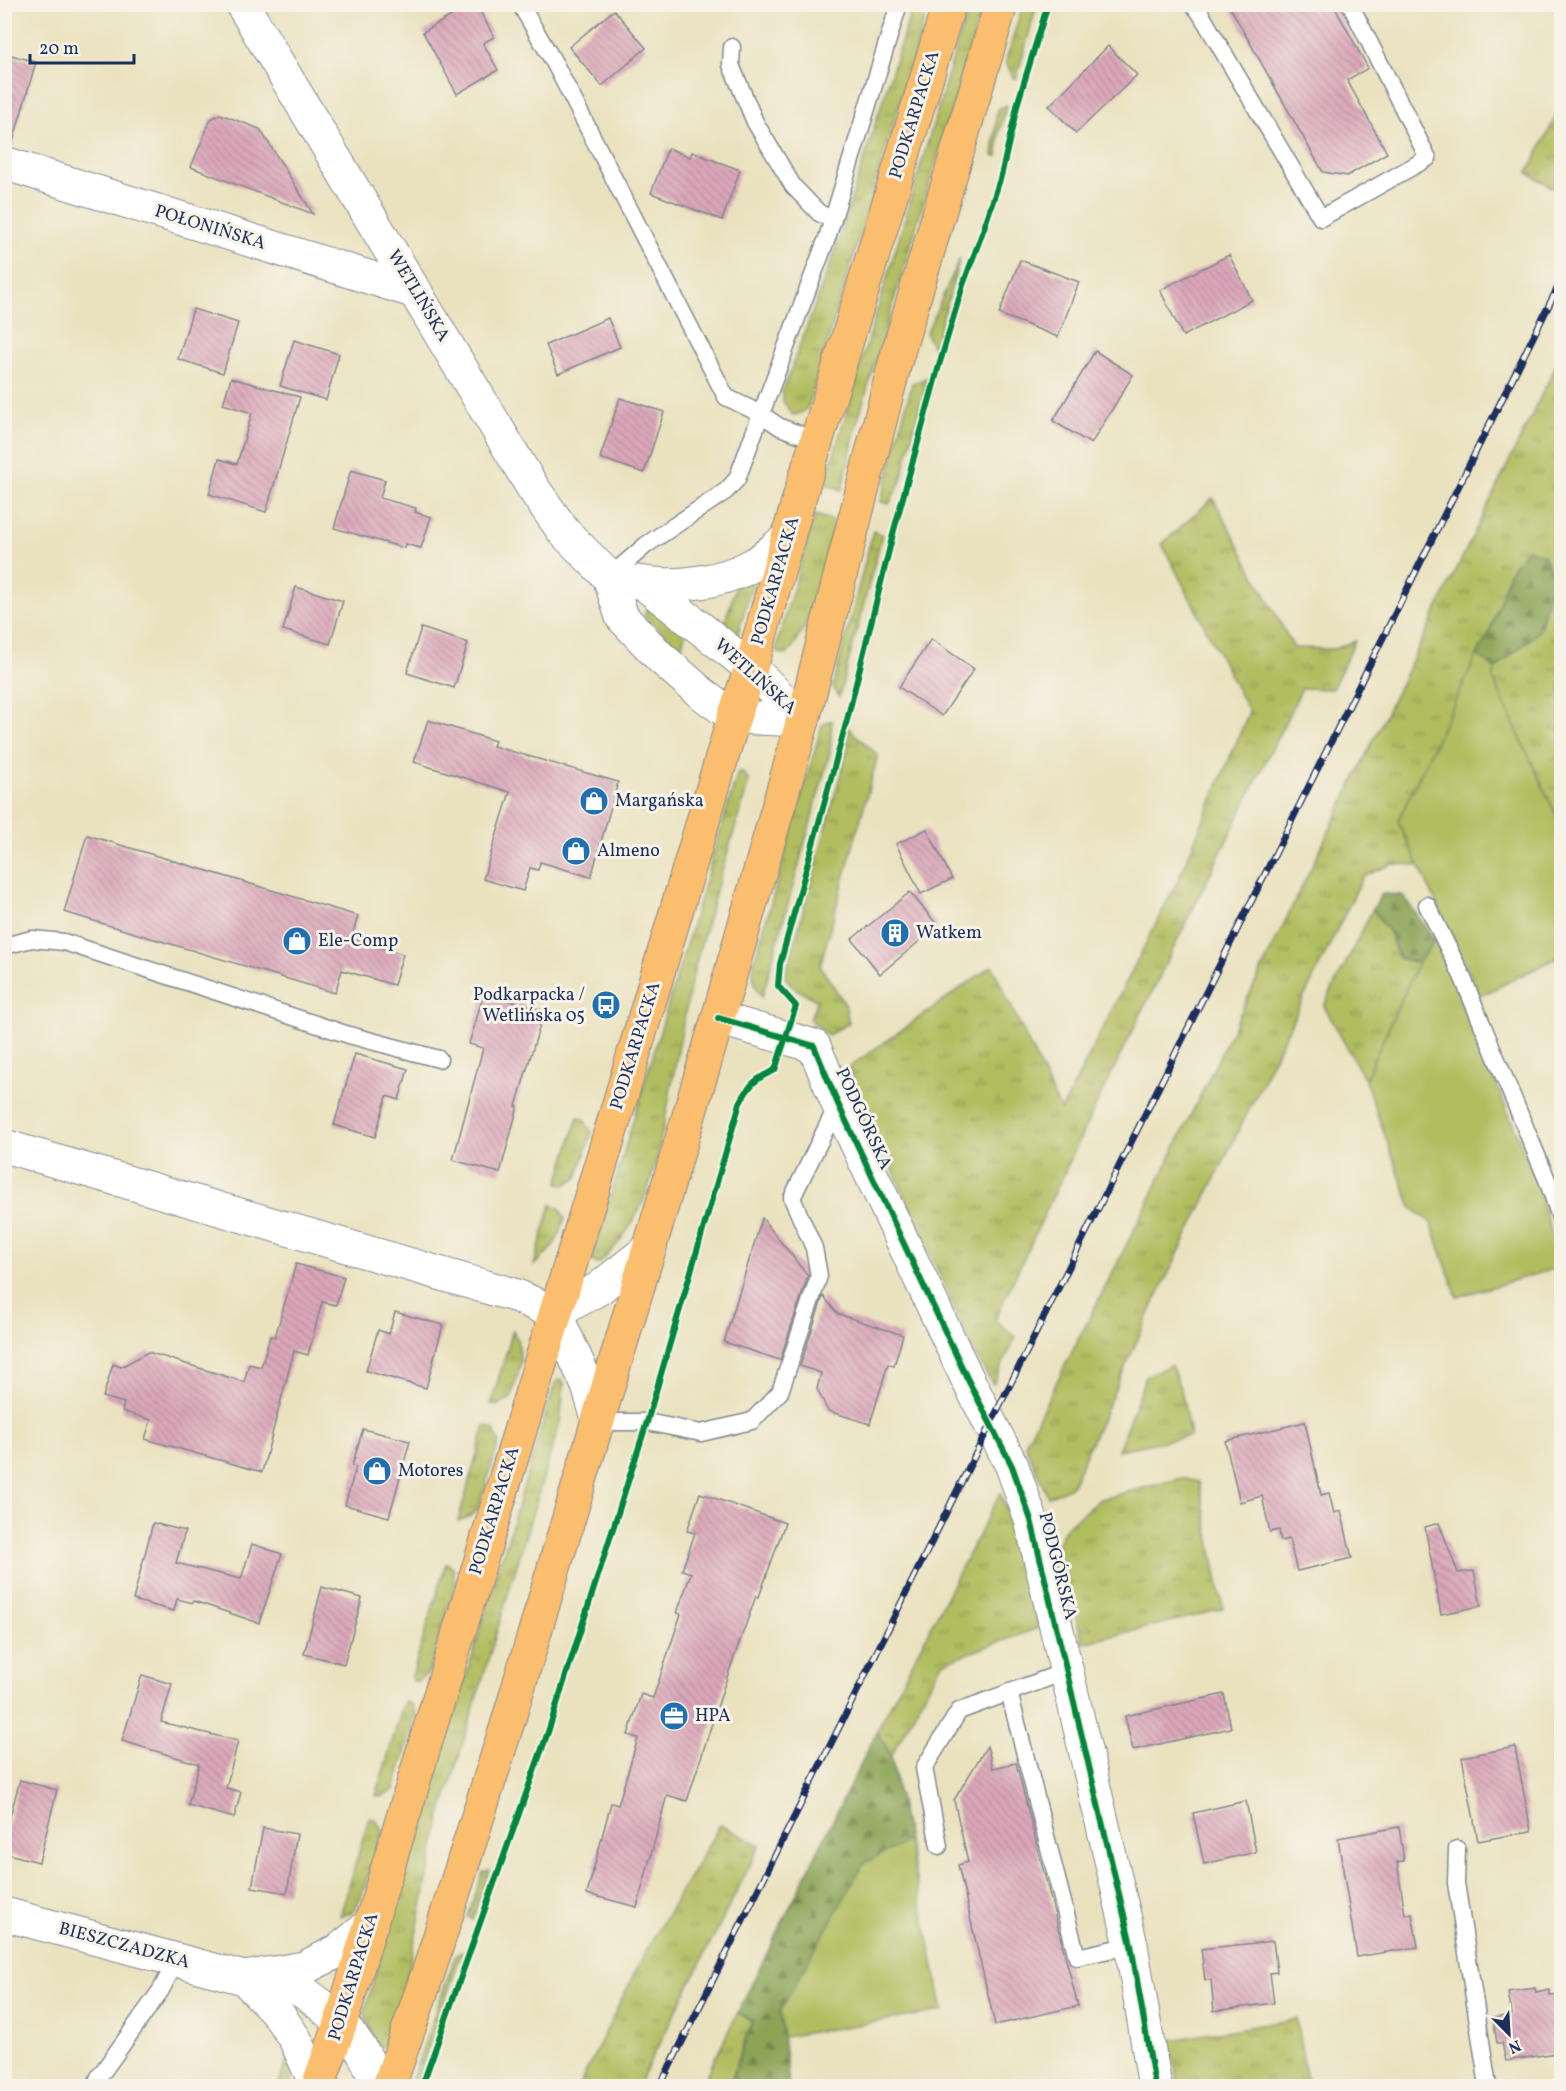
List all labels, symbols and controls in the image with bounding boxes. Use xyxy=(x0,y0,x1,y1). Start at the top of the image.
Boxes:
scale bar xyxy=(30,27,134,65)
text: 20 m xyxy=(39,37,79,62)
street label: PODKARPACKA xyxy=(884,48,946,182)
street label: POŁONIŃSKA xyxy=(151,199,269,257)
street label: WETLIŃSKA xyxy=(381,245,455,347)
street label: PODKARPACKA xyxy=(746,514,806,648)
street label: WETLIŃSKA xyxy=(708,633,802,721)
shop icon: Margańska xyxy=(578,785,610,817)
place label: Margańska xyxy=(615,789,704,814)
shop icon: Almeno xyxy=(560,835,592,867)
place label: Almeno xyxy=(597,839,660,864)
building icon: Watkem xyxy=(879,917,911,949)
place label: Watkem xyxy=(916,921,982,946)
shop icon: Ele-Comp xyxy=(281,925,313,957)
place label: Ele-Comp xyxy=(318,929,398,954)
street label: PODKARPACKA xyxy=(605,979,667,1113)
place label: Podkarpacka / Wetlińska 05 xyxy=(473,983,585,1029)
bus stop icon: Podkarpacka / Wetlińska 05 xyxy=(590,989,622,1021)
street label: PODGÓRSKA xyxy=(828,1064,898,1175)
street label: PODKARPACKA xyxy=(464,1444,526,1578)
shop icon: Motores xyxy=(361,1455,393,1487)
place label: Motores xyxy=(398,1459,463,1484)
street label: PODGÓRSKA xyxy=(1032,1510,1083,1623)
office icon: HPA xyxy=(658,1700,690,1732)
place label: HPA xyxy=(695,1704,731,1729)
street label: PODKARPACKA xyxy=(323,1910,385,2044)
street label: BIESZCZADZKA xyxy=(56,1916,193,1976)
north arrow xyxy=(1479,2004,1539,2064)
text: N xyxy=(1504,2033,1524,2058)

